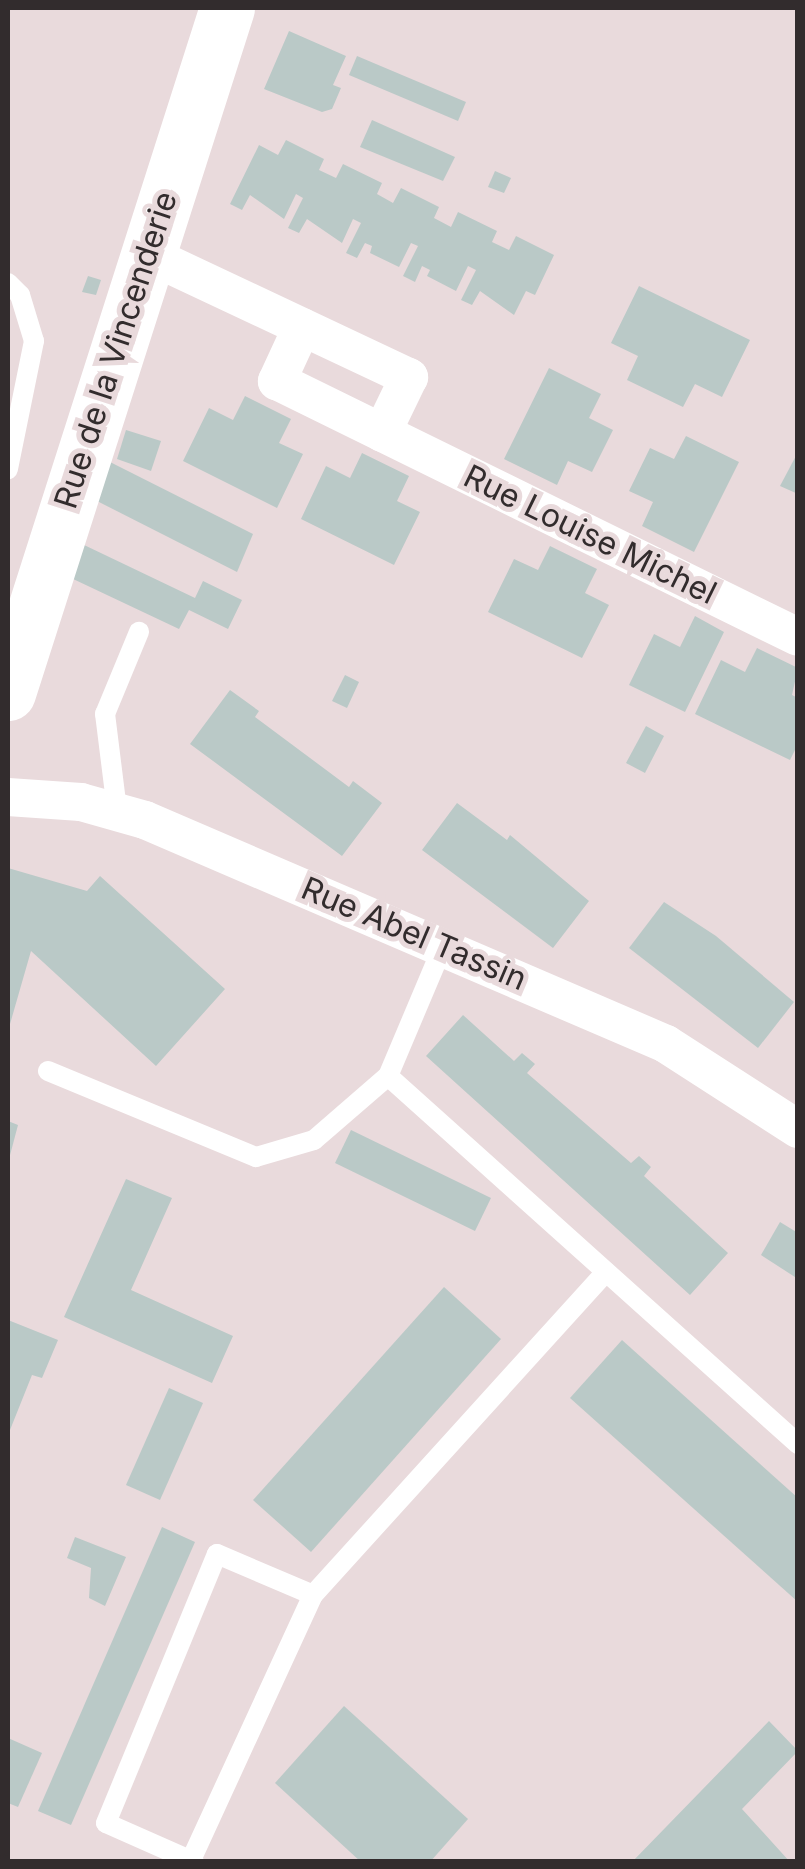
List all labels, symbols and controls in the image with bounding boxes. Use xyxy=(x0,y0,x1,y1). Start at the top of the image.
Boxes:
street label: Rue de la Vincenderie xyxy=(47,187,185,513)
street label: Rue Louise Michel xyxy=(458,457,722,613)
street label: Rue Abel Tassin xyxy=(296,869,532,999)

